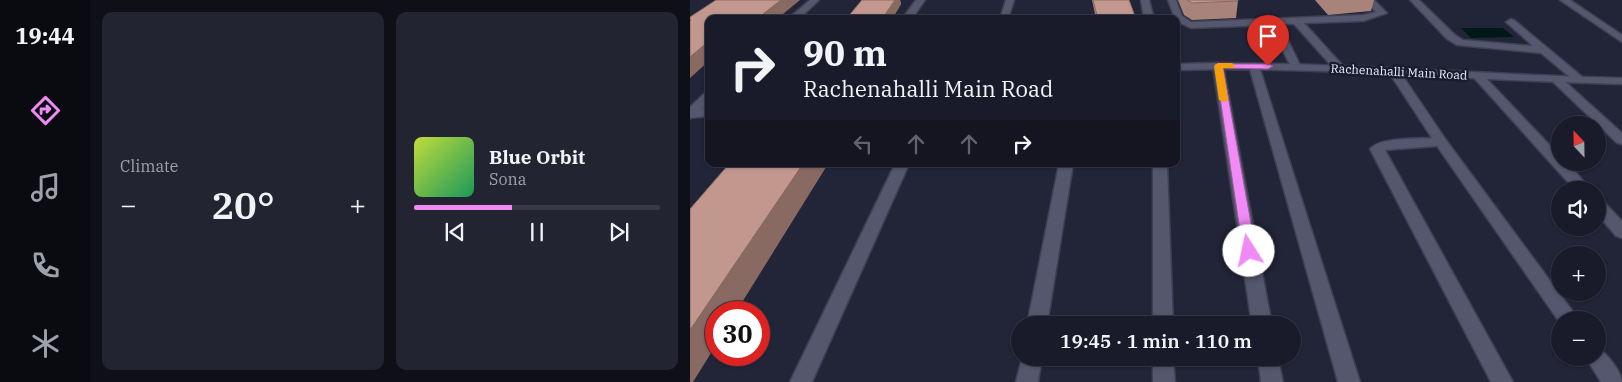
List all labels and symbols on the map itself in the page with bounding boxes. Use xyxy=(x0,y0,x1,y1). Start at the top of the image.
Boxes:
pin xyxy=(1247,15,1289,66)
street label: Rachenahalli Main Road xyxy=(1330,60,1468,83)
north arrow xyxy=(1551,116,1606,171)
position arrow xyxy=(1222,224,1274,276)
speed limit sign: 30 xyxy=(705,301,770,366)

